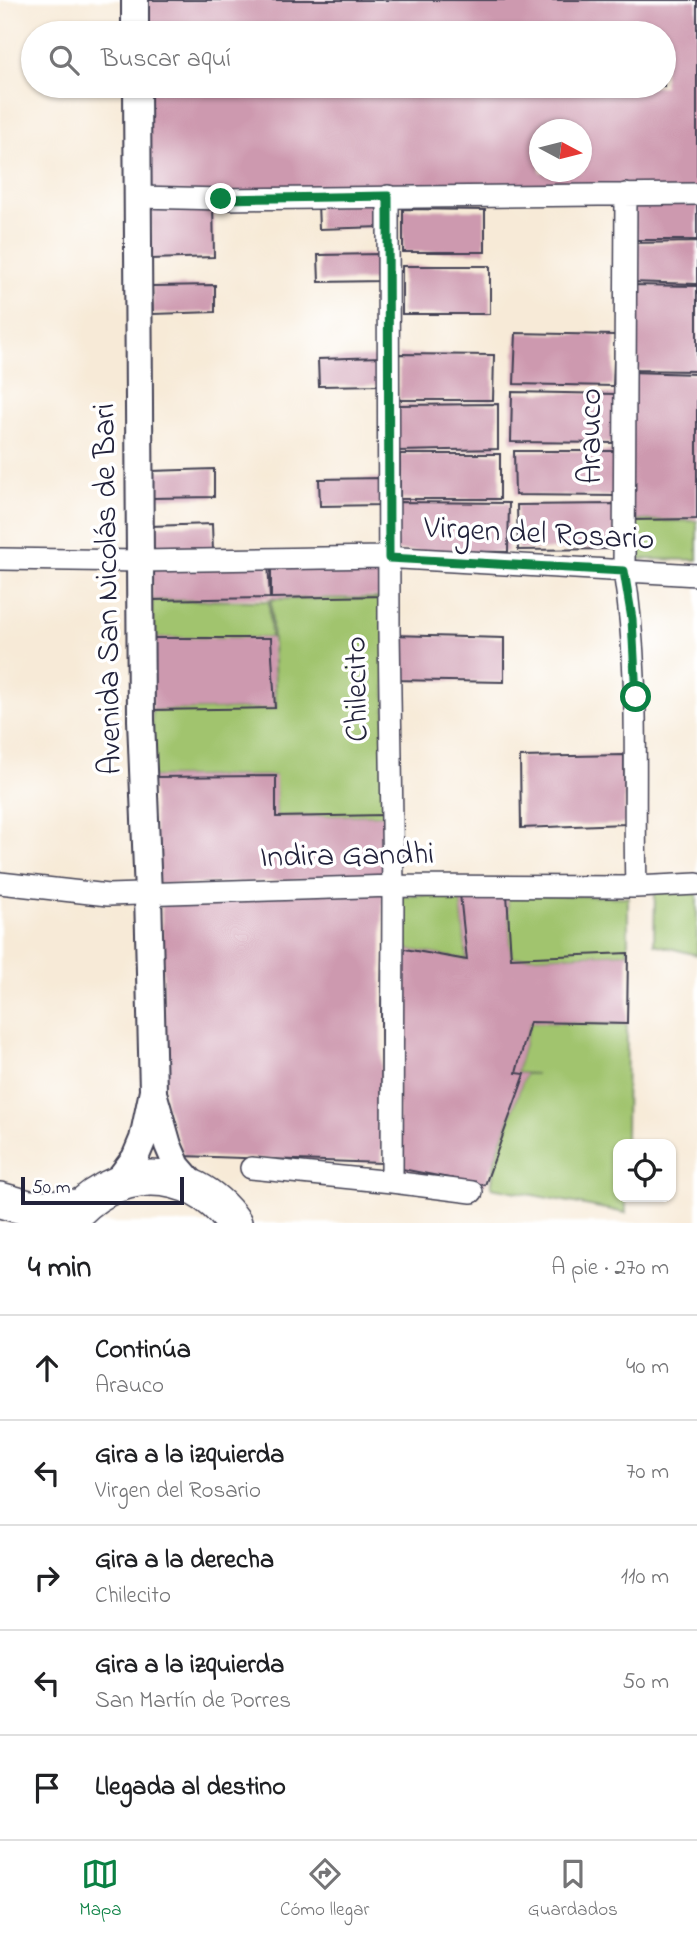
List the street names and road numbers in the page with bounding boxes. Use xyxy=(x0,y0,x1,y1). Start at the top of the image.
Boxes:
street label: Arauco xyxy=(569,388,616,484)
street label: Avenida San Nicolás de Bari xyxy=(82,403,136,775)
street label: Virgen del Rosario xyxy=(422,505,655,565)
street label: Chilecito xyxy=(334,636,382,742)
street label: Indira Gandhi xyxy=(259,832,435,882)

